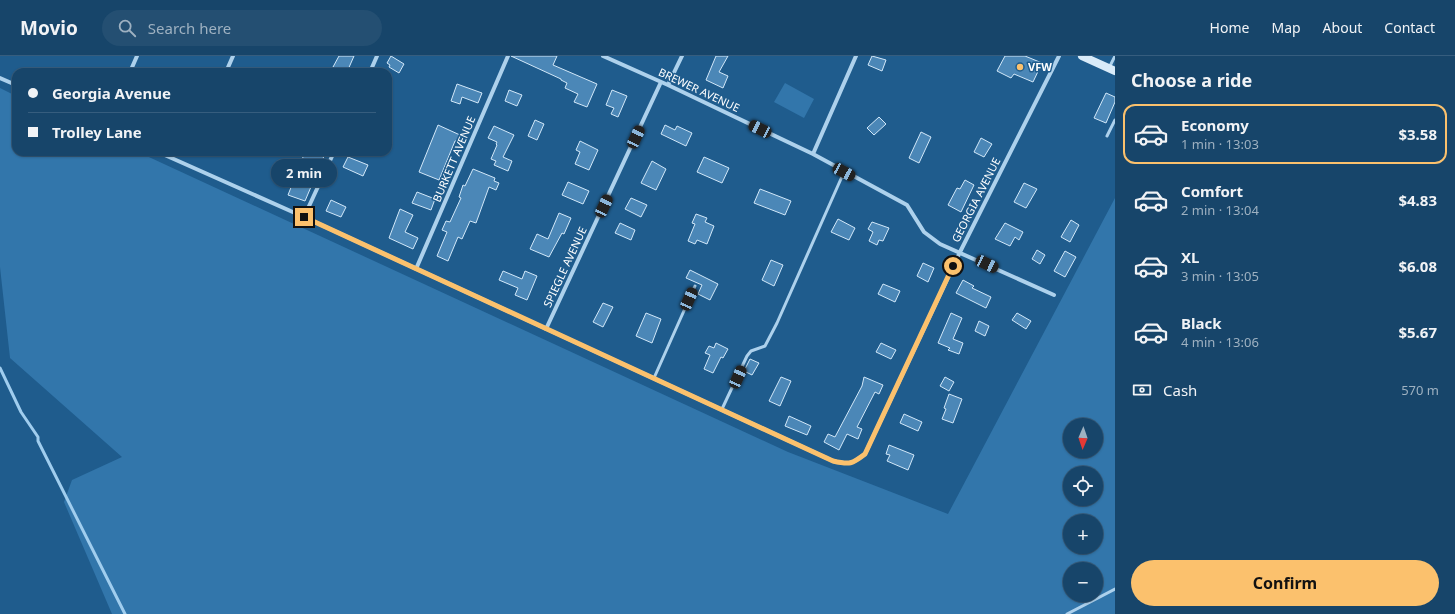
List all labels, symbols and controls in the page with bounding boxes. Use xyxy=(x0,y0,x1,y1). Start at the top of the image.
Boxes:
search box xyxy=(102,10,382,46)
text: Movio xyxy=(20,15,78,41)
icon: search xyxy=(116,17,138,39)
text: Search here xyxy=(148,18,231,38)
text: Home xyxy=(1210,18,1249,37)
text: Map xyxy=(1271,18,1301,37)
text: About xyxy=(1323,18,1362,37)
text: Contact xyxy=(1384,18,1435,37)
place label: VFW xyxy=(1028,59,1052,74)
marker: VFW xyxy=(1015,62,1025,72)
street label: BREWER AVENUE xyxy=(656,64,742,115)
text: Choose a ride xyxy=(1131,68,1252,92)
text: Georgia Avenue xyxy=(52,83,171,103)
street label: BURKETT AVENUE xyxy=(429,113,478,204)
text: Economy xyxy=(1181,115,1249,135)
icon: car xyxy=(1133,116,1169,152)
car xyxy=(747,118,773,140)
text: Trolley Lane xyxy=(52,122,142,142)
car xyxy=(625,124,647,150)
text: $3.58 xyxy=(1398,124,1437,144)
text: 1 min · 13:03 xyxy=(1181,135,1259,153)
street label: GEORGIA AVENUE xyxy=(948,155,1003,245)
callout: 2 min xyxy=(271,159,337,187)
car xyxy=(831,161,857,183)
text: 2 min xyxy=(286,164,322,182)
text: Comfort xyxy=(1181,181,1243,201)
icon: car xyxy=(1133,182,1169,218)
text: $4.83 xyxy=(1398,190,1437,210)
car xyxy=(593,193,615,219)
text: 2 min · 13:04 xyxy=(1181,201,1259,219)
route end xyxy=(295,208,313,226)
street label: SPIEGLE AVENUE xyxy=(539,224,590,309)
text: XL xyxy=(1181,247,1199,267)
icon: car xyxy=(1133,248,1169,284)
car xyxy=(974,253,1000,275)
text: $6.08 xyxy=(1398,256,1437,276)
route start xyxy=(944,257,962,275)
text: 3 min · 13:05 xyxy=(1181,267,1259,285)
car xyxy=(679,286,699,312)
text: Black xyxy=(1181,313,1221,333)
icon: car xyxy=(1133,314,1169,350)
text: $5.67 xyxy=(1398,322,1437,342)
text: 4 min · 13:06 xyxy=(1181,333,1259,351)
car xyxy=(728,364,748,390)
icon: cash xyxy=(1131,379,1153,401)
text: Cash xyxy=(1163,380,1197,400)
text: 570 m xyxy=(1401,381,1439,399)
north arrow xyxy=(1063,418,1103,458)
map controls xyxy=(1063,418,1103,602)
button: locate xyxy=(1063,466,1103,506)
button: + xyxy=(1063,514,1103,554)
button: Confirm xyxy=(1131,560,1439,606)
button: − xyxy=(1063,562,1103,602)

